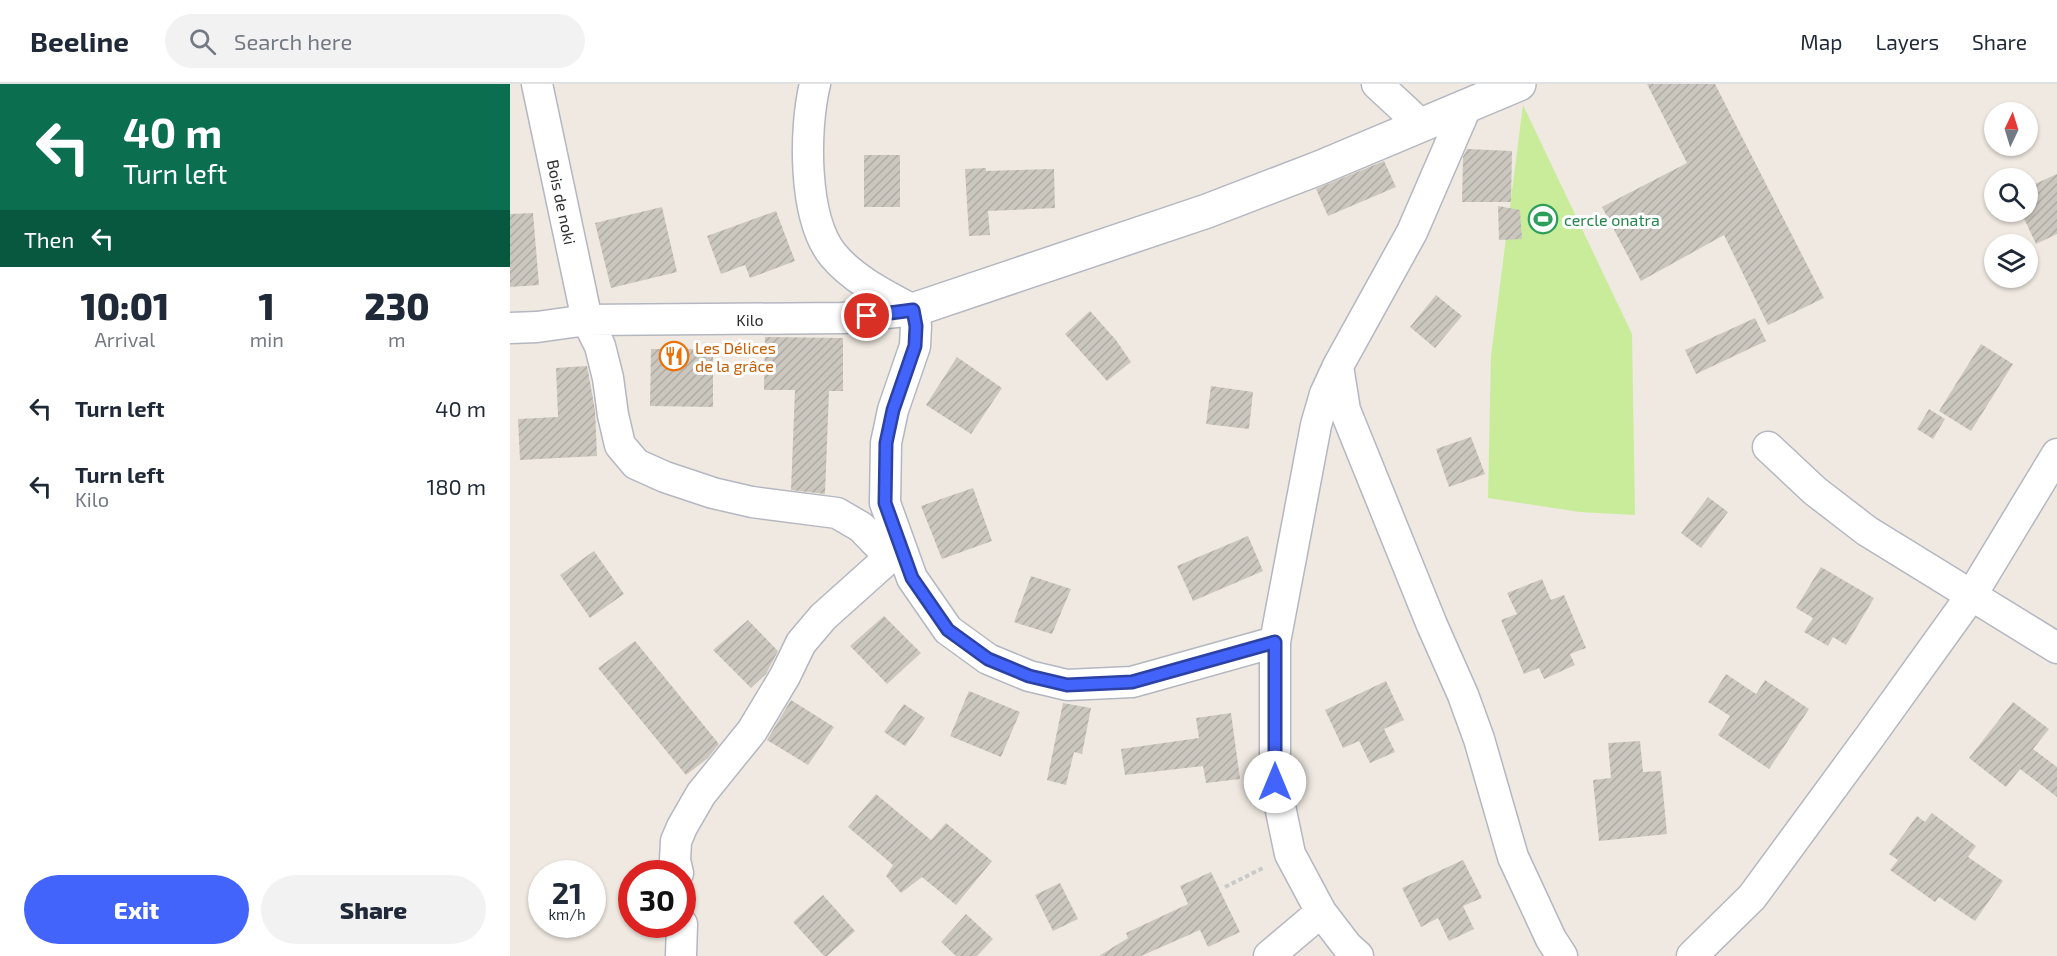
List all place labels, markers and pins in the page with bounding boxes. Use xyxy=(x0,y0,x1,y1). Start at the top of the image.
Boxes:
sports icon: cercle onatra xyxy=(1527,203,1559,235)
place label: cercle onatra xyxy=(1564,210,1660,229)
pin xyxy=(841,290,892,341)
place label: Les Délices de la grâce xyxy=(695,338,776,375)
restaurant icon: Les Délices de la grâce xyxy=(658,340,690,372)

